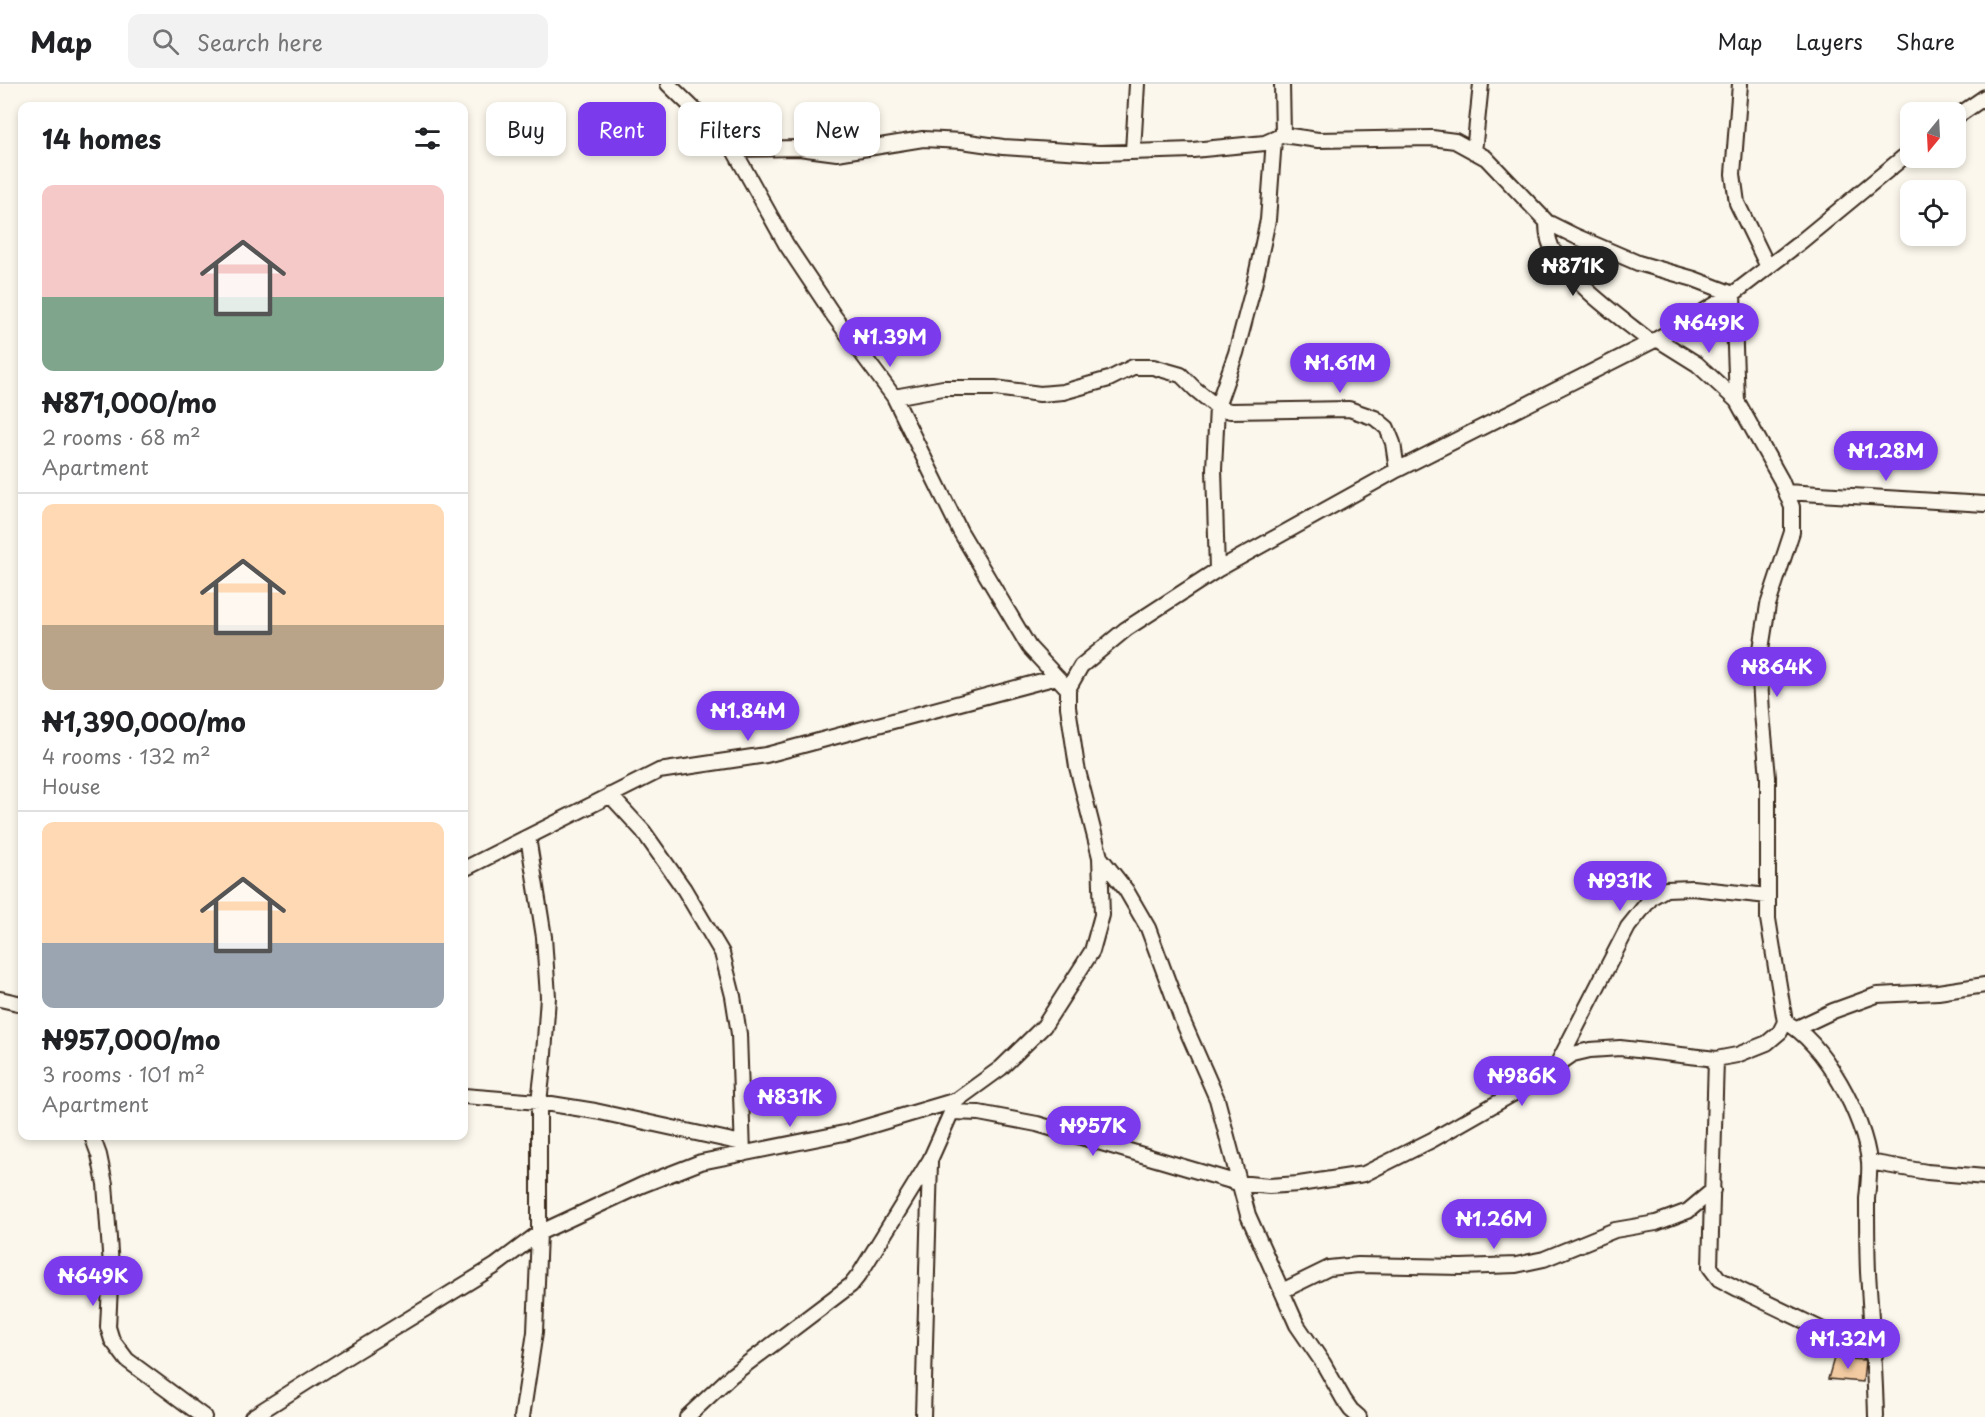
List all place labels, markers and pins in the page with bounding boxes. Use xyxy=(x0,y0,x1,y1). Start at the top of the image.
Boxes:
pin: ₦871K xyxy=(1531,246,1615,297)
pin: ₦649K xyxy=(1667,303,1751,354)
pin: ₦1.39M xyxy=(841,317,939,368)
pin: ₦1.61M xyxy=(1291,343,1389,394)
pin: ₦1.28M xyxy=(1837,431,1935,482)
pin: ₦864K xyxy=(1735,647,1819,698)
pin: ₦1.84M xyxy=(699,691,797,742)
pin: ₦931K xyxy=(1578,861,1662,912)
pin: ₦986K xyxy=(1480,1056,1564,1107)
pin: ₦831K xyxy=(748,1077,832,1128)
pin: ₦957K xyxy=(1051,1106,1135,1157)
pin: ₦1.26M xyxy=(1445,1199,1543,1250)
pin: ₦649K xyxy=(51,1256,135,1307)
pin: ₦1.32M xyxy=(1799,1319,1897,1370)

